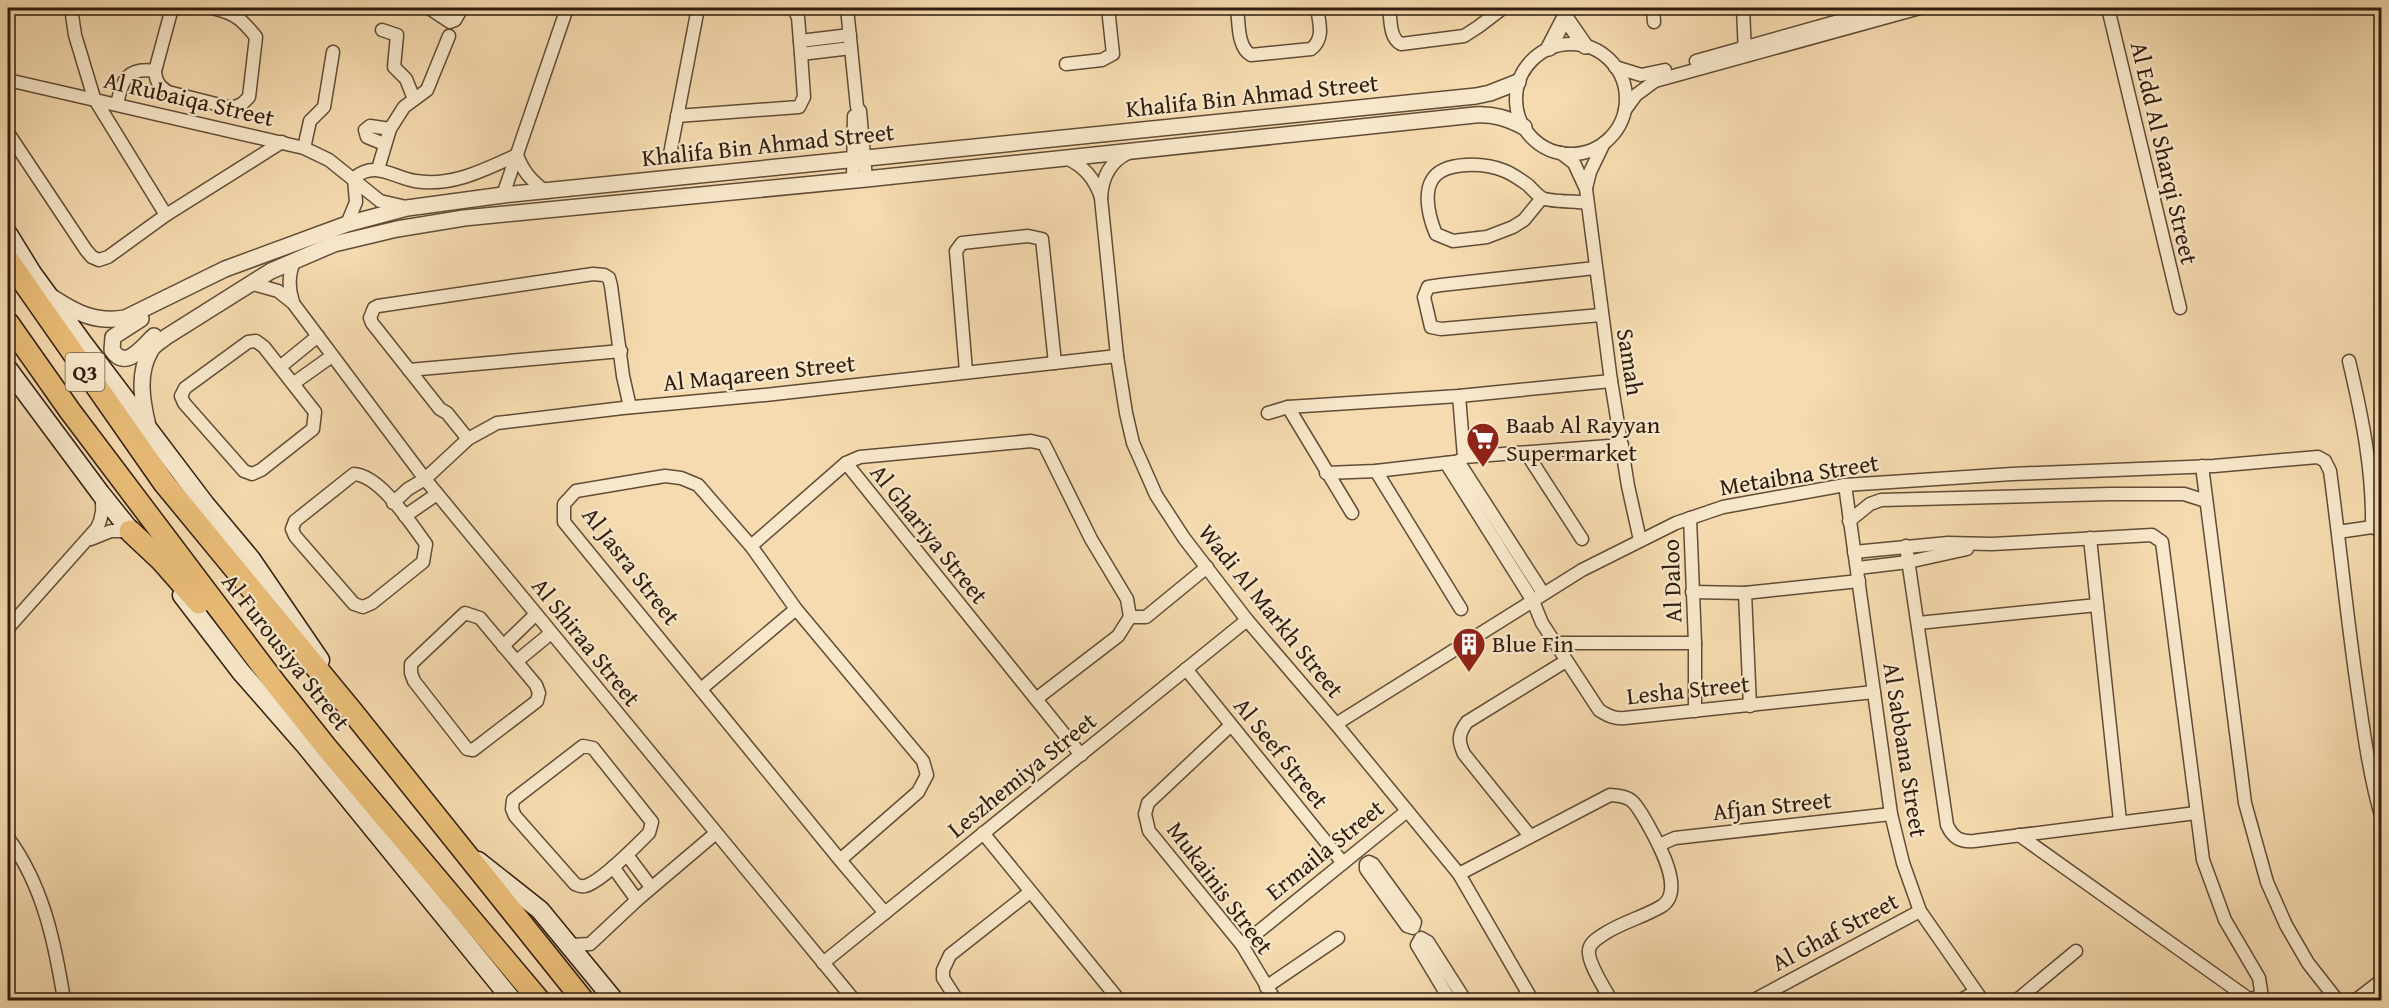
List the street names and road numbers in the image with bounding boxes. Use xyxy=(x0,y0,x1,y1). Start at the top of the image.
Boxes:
street label: Al Edd Al Sharqi Street xyxy=(2122,38,2207,268)
street label: Al Rubaiqa Street xyxy=(100,62,278,135)
street label: Khalifa Bin Ahmad Street xyxy=(1124,65,1380,126)
street label: Khalifa Bin Ahmad Street xyxy=(640,114,896,175)
street label: Samah xyxy=(1608,326,1653,398)
street label: Al Maqareen Street xyxy=(661,345,857,400)
road number: Q3 xyxy=(66,353,104,391)
street label: Metaibna Street xyxy=(1717,445,1882,504)
street label: Al Ghariya Street xyxy=(862,456,997,612)
street label: Al Jasra Street xyxy=(574,499,689,633)
street label: Wadi Al Markh Street xyxy=(1190,516,1353,706)
street label: Al Daloo xyxy=(1653,539,1690,623)
street label: Al Furousiya Street xyxy=(214,566,359,738)
street label: Al Shiraa Street xyxy=(523,570,650,714)
street label: Al Sabbana Street xyxy=(1874,660,1937,840)
street label: Lesha Street xyxy=(1625,666,1752,713)
street label: Al Seef Street xyxy=(1225,689,1338,816)
street label: Leszhemiya Street xyxy=(940,703,1104,846)
street label: Afjan Street xyxy=(1711,782,1834,829)
street label: Ermaila Street xyxy=(1258,790,1392,908)
street label: Mukainis Street xyxy=(1159,814,1282,962)
street label: Al Ghaf Street xyxy=(1765,883,1905,980)

